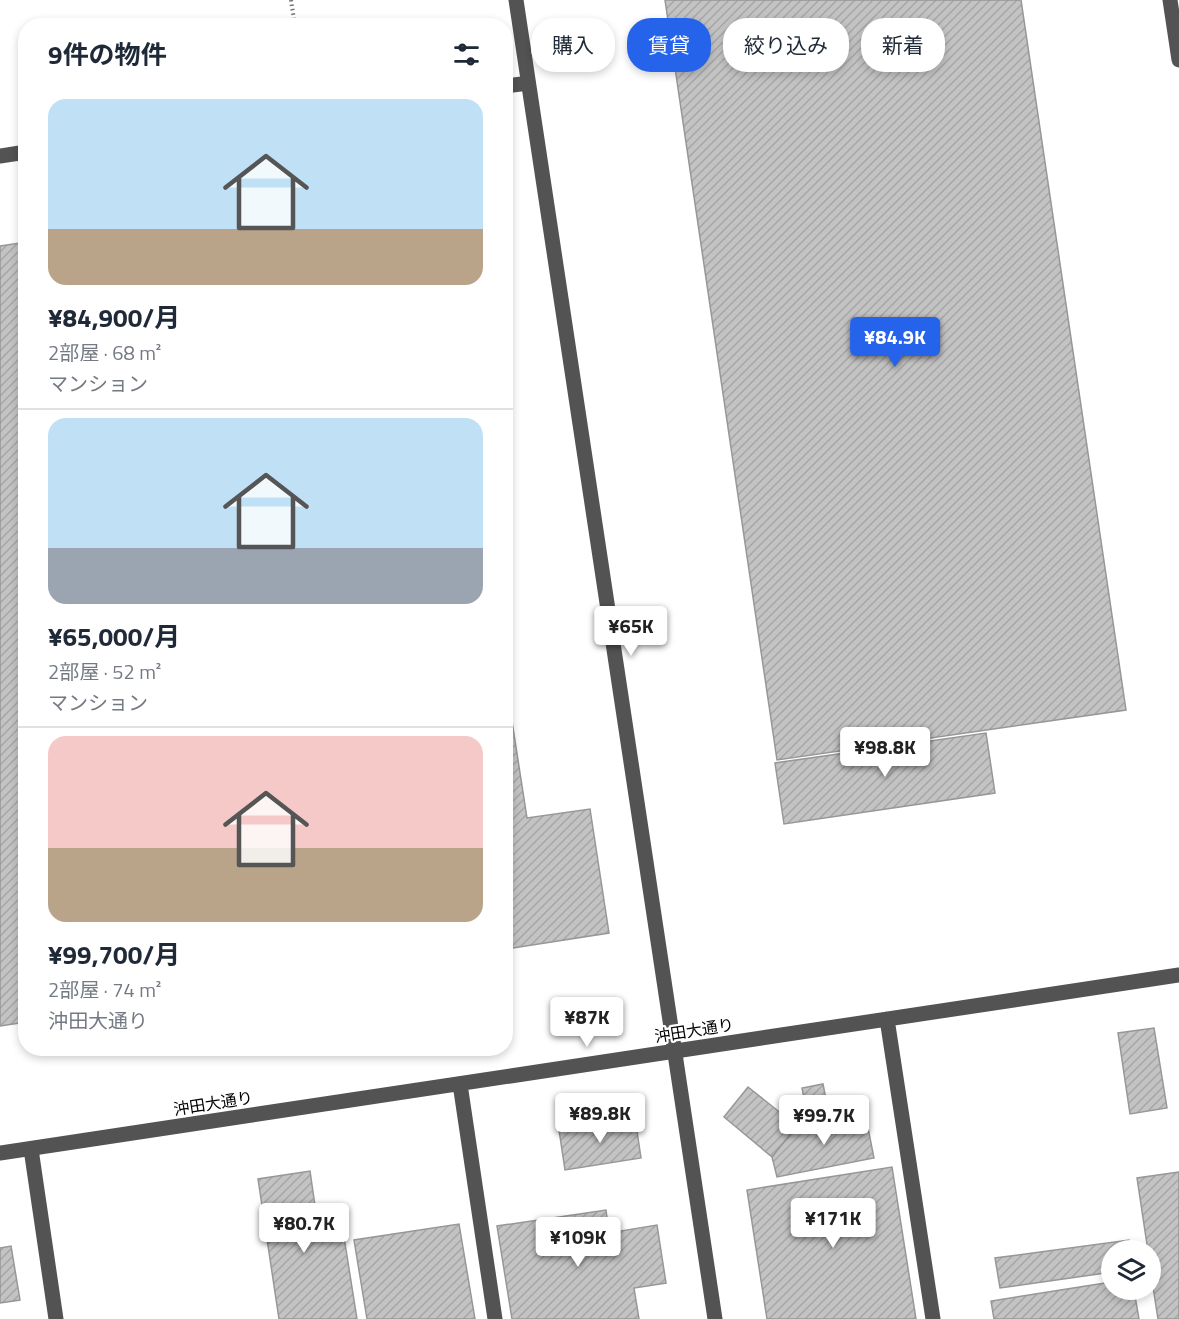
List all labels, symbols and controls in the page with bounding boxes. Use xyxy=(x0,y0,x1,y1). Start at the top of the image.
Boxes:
chip: 購入 xyxy=(531,18,615,72)
chip: 賃貸 xyxy=(627,18,711,72)
chip: 絞り込み xyxy=(723,18,849,72)
chip: 新着 xyxy=(861,18,945,72)
text: 9件の物件 xyxy=(48,35,167,74)
icon: filters xyxy=(450,38,483,71)
icon: home xyxy=(212,138,320,246)
text: ¥84,900/月 xyxy=(48,298,180,337)
pin: ¥84.9K xyxy=(846,317,944,368)
text: ¥84.9K xyxy=(864,321,926,352)
text: 2部屋 · 68 m² xyxy=(48,337,161,368)
text: マンション xyxy=(48,368,148,399)
icon: home xyxy=(212,457,320,565)
pin: ¥65K xyxy=(595,606,667,657)
text: ¥65K xyxy=(608,610,654,641)
text: ¥65,000/月 xyxy=(48,617,180,656)
text: 2部屋 · 52 m² xyxy=(48,656,161,687)
text: マンション xyxy=(48,687,148,718)
pin: ¥98.8K xyxy=(836,727,934,778)
text: ¥98.8K xyxy=(854,731,916,762)
icon: home xyxy=(212,775,320,883)
text: ¥99,700/月 xyxy=(48,935,180,974)
text: 2部屋 · 74 m² xyxy=(48,974,161,1005)
pin: ¥87K xyxy=(551,997,623,1048)
text: ¥87K xyxy=(564,1001,610,1032)
text: 沖田大通り xyxy=(48,1005,148,1036)
street label: 沖田大通り xyxy=(653,1012,735,1048)
street label: 沖田大通り xyxy=(172,1085,254,1121)
pin: ¥89.8K xyxy=(551,1093,649,1144)
pin: ¥99.7K xyxy=(775,1095,873,1146)
text: ¥89.8K xyxy=(569,1097,631,1128)
text: ¥99.7K xyxy=(793,1099,855,1130)
pin: ¥171K xyxy=(791,1198,875,1249)
text: ¥171K xyxy=(805,1202,861,1233)
pin: ¥80.7K xyxy=(255,1203,353,1254)
text: ¥80.7K xyxy=(273,1207,335,1238)
pin: ¥109K xyxy=(536,1217,620,1268)
text: ¥109K xyxy=(550,1221,606,1252)
map controls xyxy=(1101,1240,1161,1300)
button: layers xyxy=(1101,1240,1161,1300)

